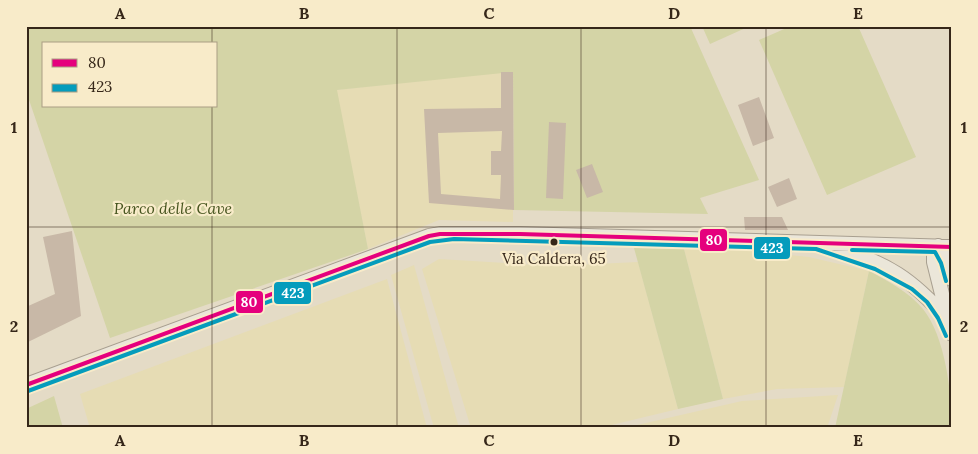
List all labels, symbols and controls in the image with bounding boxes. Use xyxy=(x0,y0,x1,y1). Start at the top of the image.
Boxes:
text: A xyxy=(115,3,126,23)
text: B xyxy=(299,3,310,23)
text: C xyxy=(483,3,495,23)
text: D xyxy=(668,3,680,23)
text: E xyxy=(853,3,863,23)
legend xyxy=(42,42,218,108)
text: 80 xyxy=(88,53,106,72)
text: 423 xyxy=(88,77,112,96)
text: 1 xyxy=(11,117,17,137)
text: 1 xyxy=(961,117,967,137)
park label: Parco delle Cave xyxy=(114,198,233,218)
line badge: 80 xyxy=(699,228,728,252)
text: 80 xyxy=(706,231,723,249)
line badge: 423 xyxy=(753,236,791,260)
marker: Via Caldera, 65 xyxy=(549,237,559,247)
text: 423 xyxy=(761,239,784,257)
place label: Via Caldera, 65 xyxy=(501,249,606,268)
line badge: 423 xyxy=(273,281,312,305)
text: 423 xyxy=(282,284,305,302)
line badge: 80 xyxy=(235,290,264,314)
text: 80 xyxy=(241,293,258,311)
text: 2 xyxy=(10,316,18,336)
text: 2 xyxy=(960,316,968,336)
text: A xyxy=(115,430,126,450)
text: B xyxy=(299,430,310,450)
text: C xyxy=(483,430,495,450)
text: D xyxy=(668,430,680,450)
text: E xyxy=(853,430,863,450)

